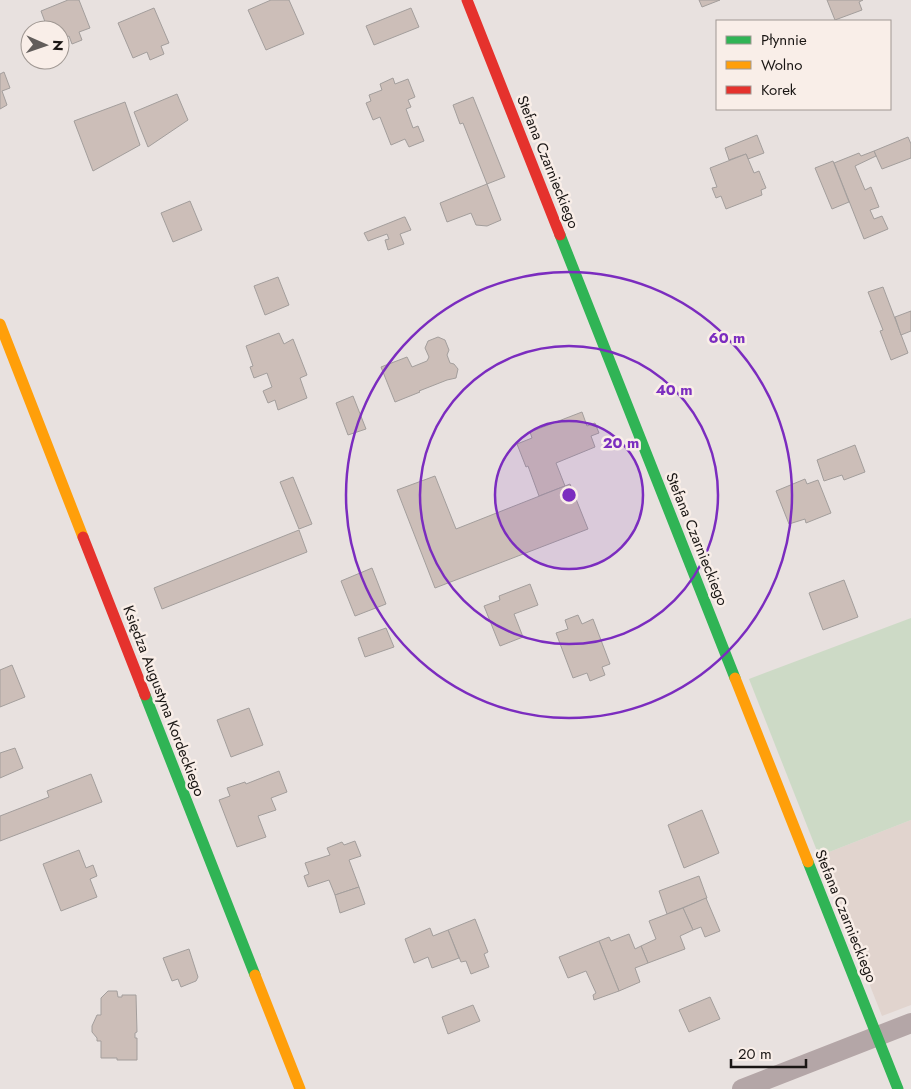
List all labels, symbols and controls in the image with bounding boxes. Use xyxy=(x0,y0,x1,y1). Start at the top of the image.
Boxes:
north arrow xyxy=(20,20,70,70)
legend xyxy=(716,20,891,110)
text: Płynnie xyxy=(761,29,807,51)
text: N xyxy=(48,40,68,51)
text: Wolno xyxy=(761,54,802,76)
text: Korek xyxy=(761,79,797,101)
street label: Stefana Czarnieckiego xyxy=(511,92,585,232)
text: 60 m xyxy=(709,327,745,349)
text: 40 m xyxy=(655,379,693,401)
text: 20 m xyxy=(603,432,639,454)
street label: Stefana Czarnieckiego xyxy=(660,469,734,609)
centre of rings xyxy=(560,486,578,504)
street label: Księdza Augustyna Kordeckiego xyxy=(117,602,211,800)
street label: Stefana Czarnieckiego xyxy=(809,846,883,986)
scale bar xyxy=(731,1036,806,1068)
text: 20 m xyxy=(738,1043,772,1065)

